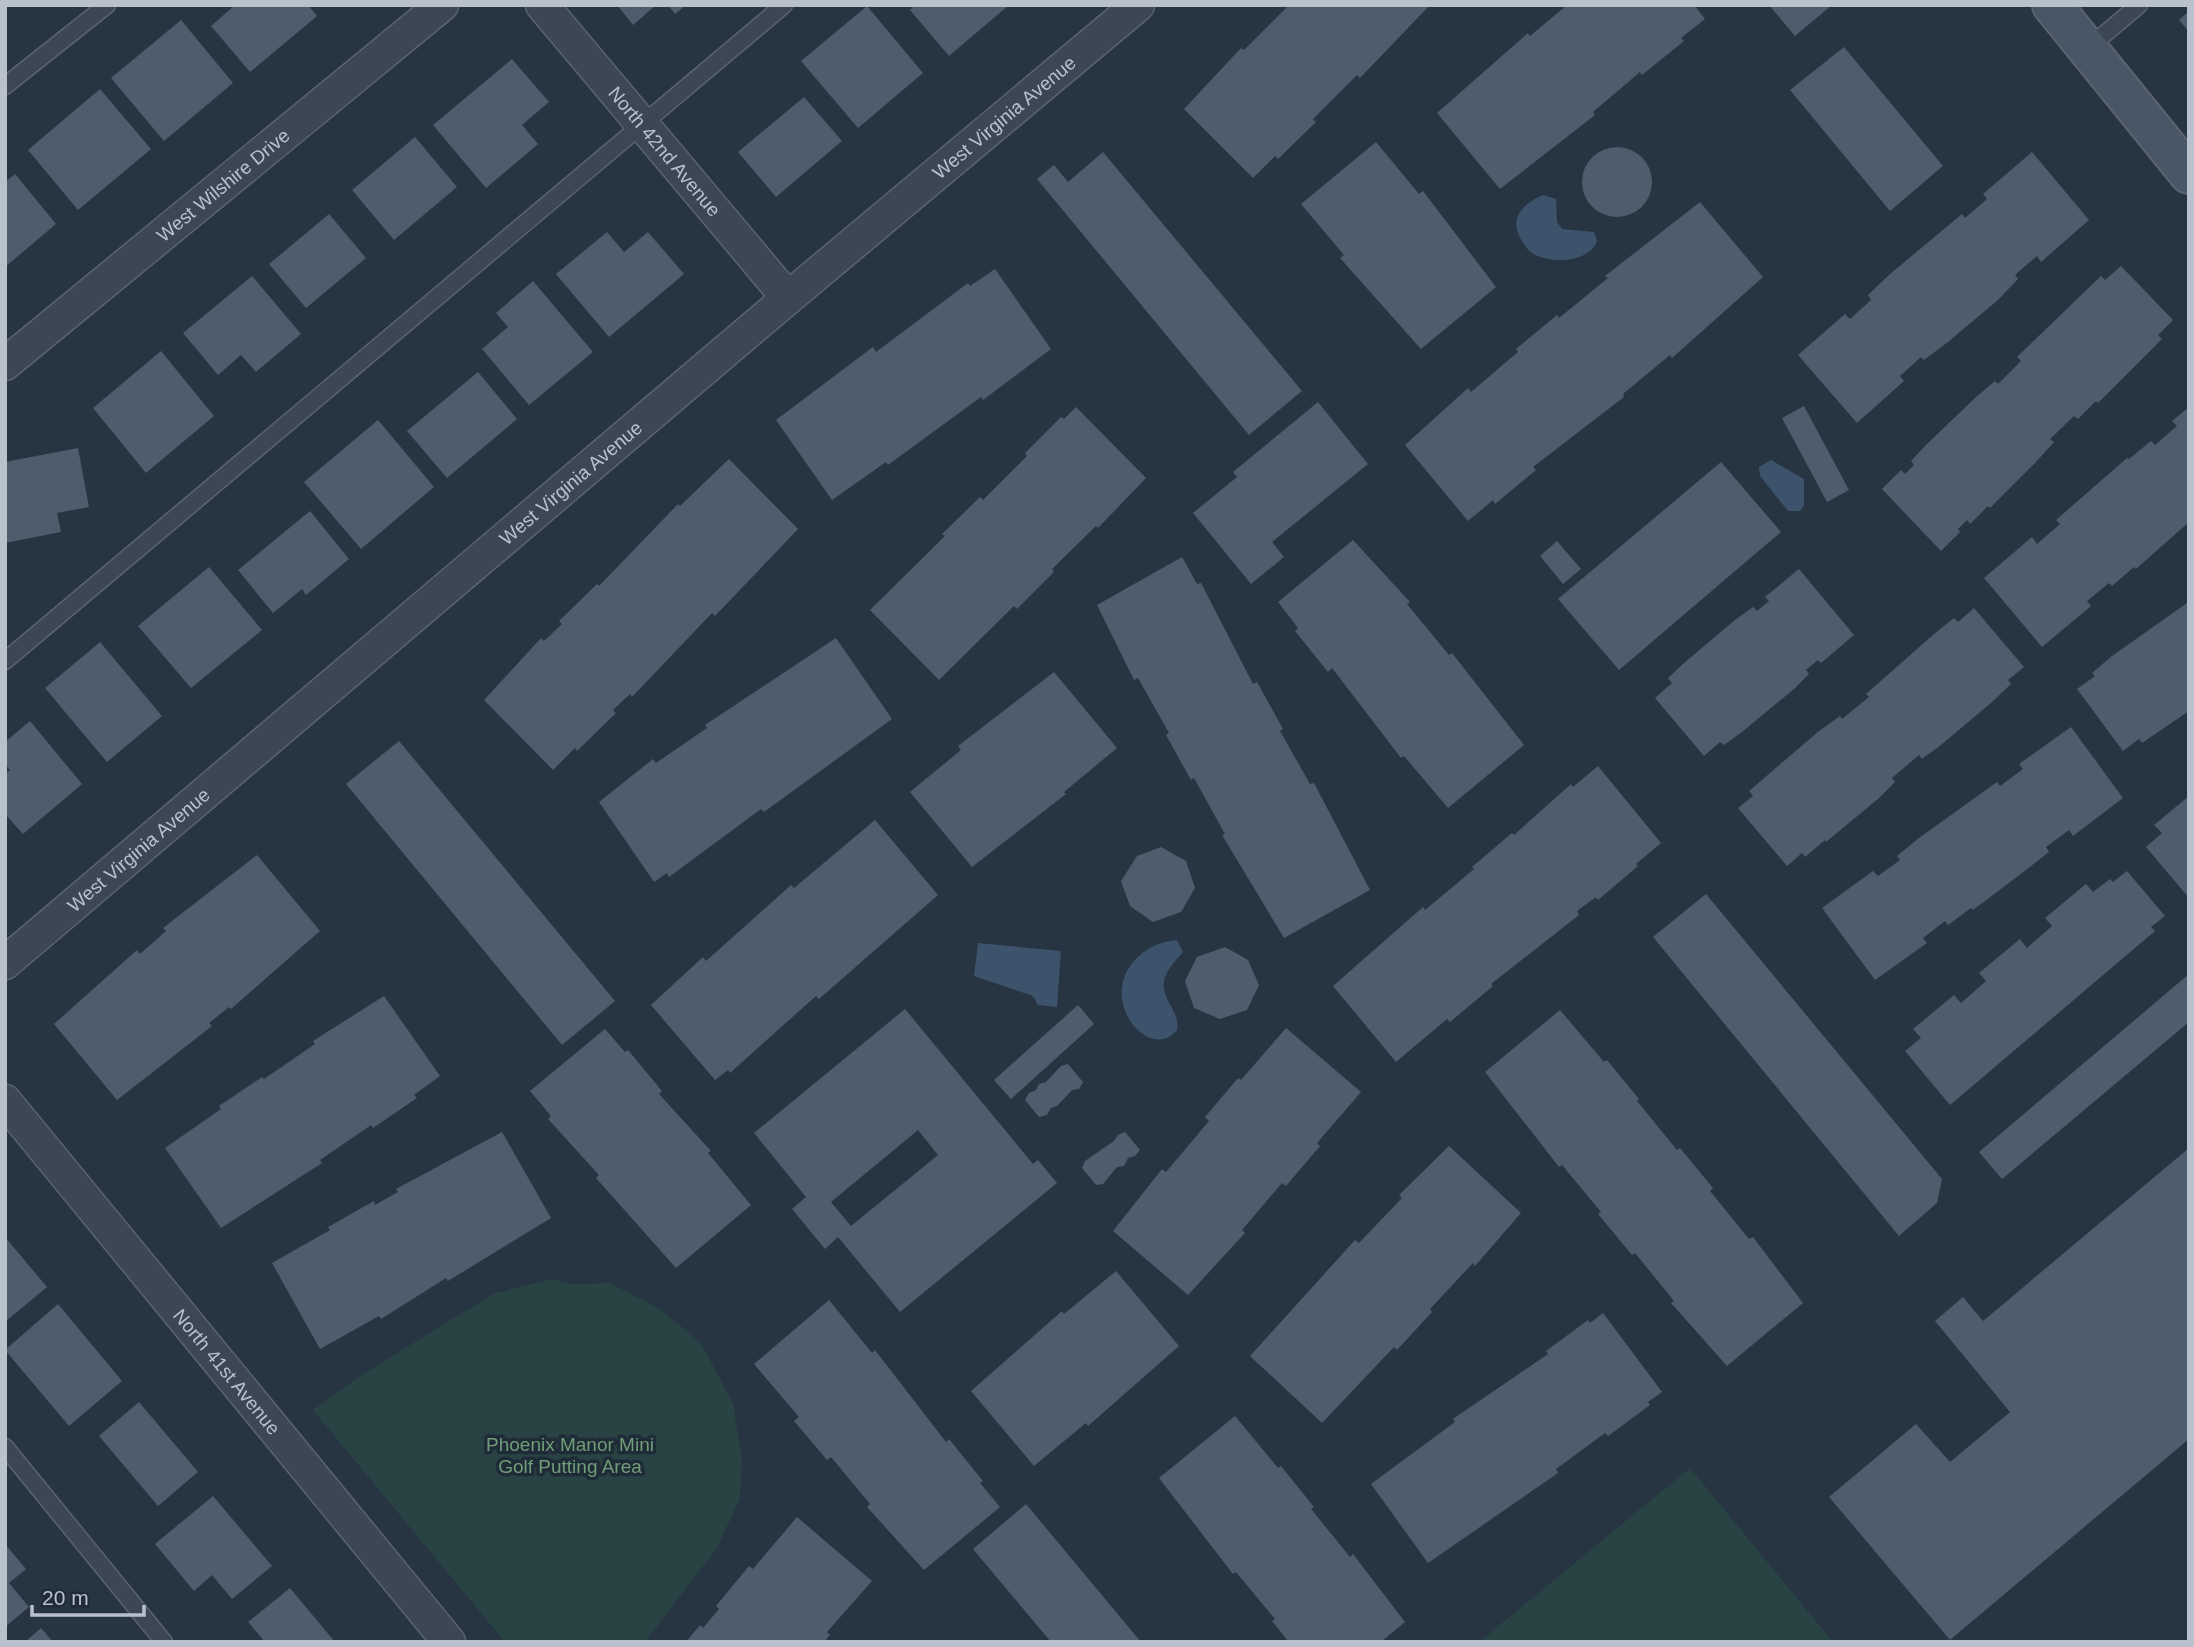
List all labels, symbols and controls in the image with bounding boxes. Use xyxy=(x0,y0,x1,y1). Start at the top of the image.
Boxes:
street label: West Virginia Avenue xyxy=(929,52,1080,183)
street label: North 42nd Avenue xyxy=(604,83,725,221)
street label: West Wilshire Drive xyxy=(153,125,294,246)
street label: West Virginia Avenue xyxy=(496,417,646,549)
street label: West Virginia Avenue xyxy=(63,784,214,916)
street label: North 41st Avenue xyxy=(169,1305,284,1439)
park label: Phoenix Manor Mini Golf Putting Area xyxy=(486,1434,654,1477)
scale bar xyxy=(32,1574,144,1618)
text: 20 m xyxy=(42,1586,89,1609)

